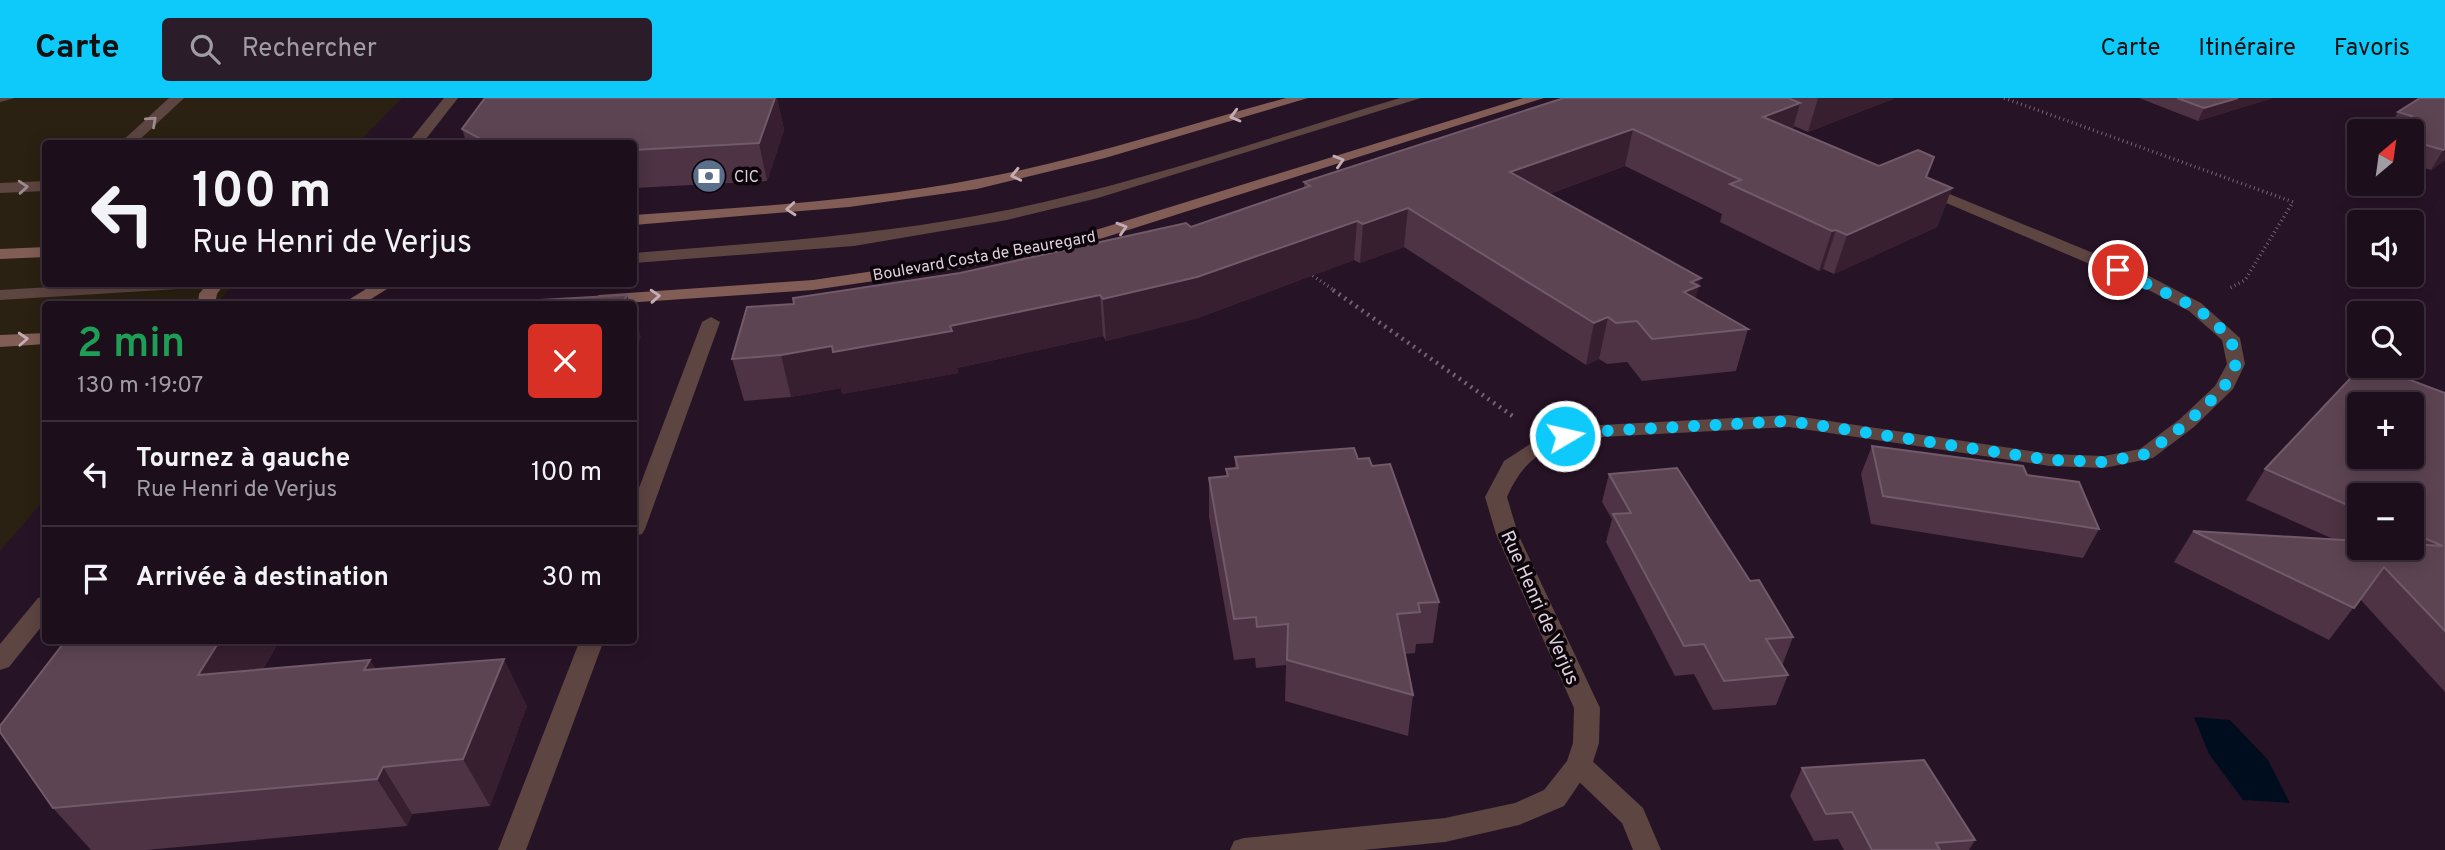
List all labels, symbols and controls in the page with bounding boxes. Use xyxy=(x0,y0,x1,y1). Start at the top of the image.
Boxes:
search box xyxy=(162,18,652,81)
text: Carte xyxy=(35,28,120,70)
icon: search xyxy=(186,30,224,68)
text: Rechercher xyxy=(242,33,377,66)
text: Carte xyxy=(2100,34,2160,64)
text: Itinéraire xyxy=(2198,34,2296,64)
text: Favoris xyxy=(2334,34,2410,64)
one-way arrow xyxy=(1230,108,1242,122)
one-way arrow xyxy=(144,117,157,129)
north arrow xyxy=(2347,119,2424,196)
map controls xyxy=(2347,119,2424,560)
one-way arrow xyxy=(1333,154,1345,169)
bank icon: CIC xyxy=(690,157,728,195)
text: 100 m xyxy=(192,163,331,225)
one-way arrow xyxy=(1010,167,1022,181)
icon: left xyxy=(77,168,168,259)
place label: CIC xyxy=(734,168,759,188)
one-way arrow xyxy=(18,180,29,195)
one-way arrow xyxy=(785,201,796,216)
button: sound xyxy=(2347,210,2424,287)
one-way arrow xyxy=(1115,221,1127,236)
text: Rue Henri de Verjus xyxy=(192,224,472,264)
street label: Boulevard Costa de Beauregard xyxy=(871,227,1097,286)
pin xyxy=(2088,240,2148,300)
icon: arrive xyxy=(2099,251,2137,289)
one-way arrow xyxy=(650,289,661,304)
button: search xyxy=(2347,301,2424,378)
text: 2 min xyxy=(77,319,185,372)
button: close xyxy=(528,324,602,398)
one-way arrow xyxy=(18,332,29,347)
text: 130 m · 19:07 xyxy=(77,372,203,401)
button: + xyxy=(2347,392,2424,469)
position arrow xyxy=(1528,399,1602,473)
text: Tournez à gauche xyxy=(136,443,350,476)
icon: left xyxy=(77,455,115,493)
text: 100 m xyxy=(531,457,602,490)
text: Rue Henri de Verjus xyxy=(136,476,337,505)
button: − xyxy=(2347,483,2424,560)
street label: Rue Henri de Verjus xyxy=(1494,527,1584,689)
icon: arrive xyxy=(77,560,115,598)
text: Arrivée à destination xyxy=(136,562,389,595)
text: 30 m xyxy=(542,562,602,595)

